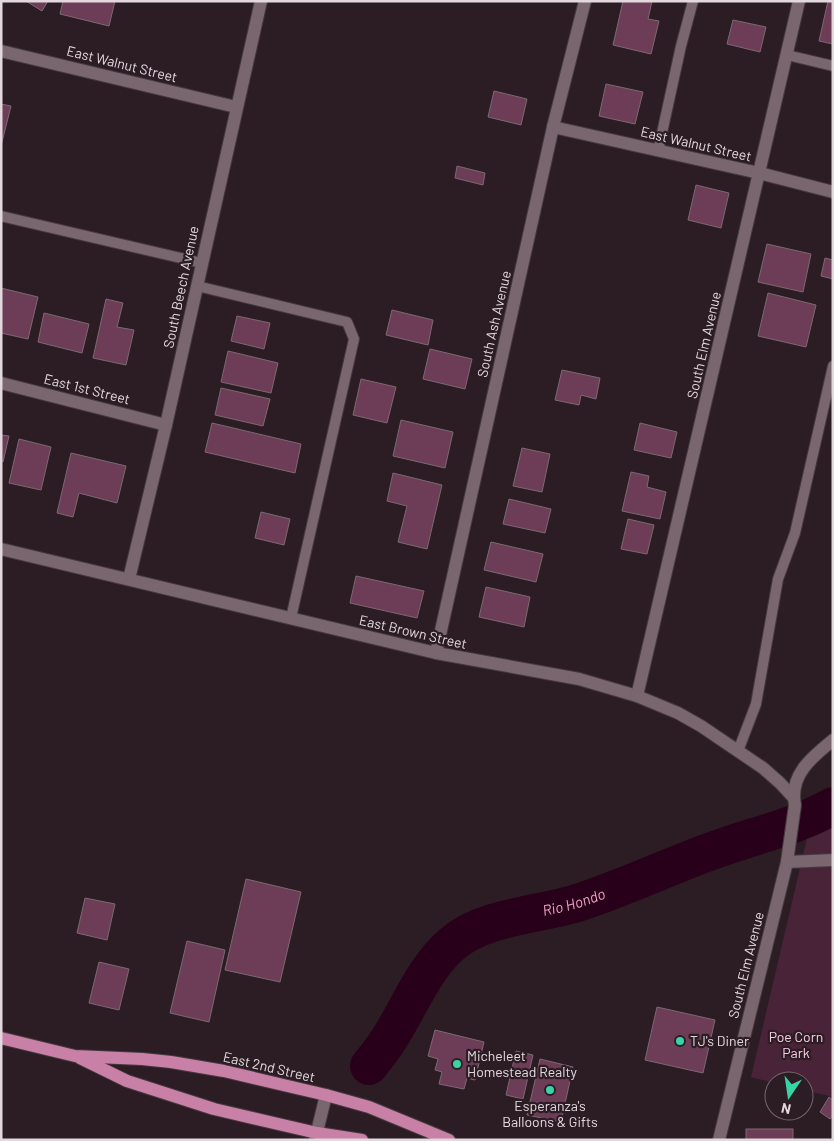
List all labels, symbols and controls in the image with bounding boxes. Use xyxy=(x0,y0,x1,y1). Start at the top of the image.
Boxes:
street label: East Walnut Street xyxy=(65,42,179,85)
street label: East Walnut Street xyxy=(639,122,753,165)
street label: South Beech Avenue xyxy=(159,224,202,350)
street label: South Ash Avenue xyxy=(473,269,514,379)
street label: South Elm Avenue xyxy=(683,290,724,400)
street label: East 1st Street xyxy=(42,370,132,407)
street label: East Brown Street xyxy=(358,611,469,652)
water label: Rio Hondo xyxy=(541,884,608,919)
street label: South Elm Avenue xyxy=(724,910,767,1020)
park label: Poe Corn Park xyxy=(769,1028,823,1061)
place label: TJ's Diner xyxy=(690,1032,749,1049)
marker: TJ's Diner xyxy=(674,1035,686,1047)
place label: Micheleet Homestead Realty xyxy=(467,1047,578,1080)
street label: East 2nd Street xyxy=(221,1048,317,1085)
marker: Micheleet Homestead Realty xyxy=(451,1058,463,1070)
north arrow xyxy=(764,1071,814,1121)
marker: Esperanza's Balloons & Gifts xyxy=(544,1084,556,1096)
place label: Esperanza's Balloons & Gifts xyxy=(502,1097,598,1130)
text: N xyxy=(780,1100,792,1118)

